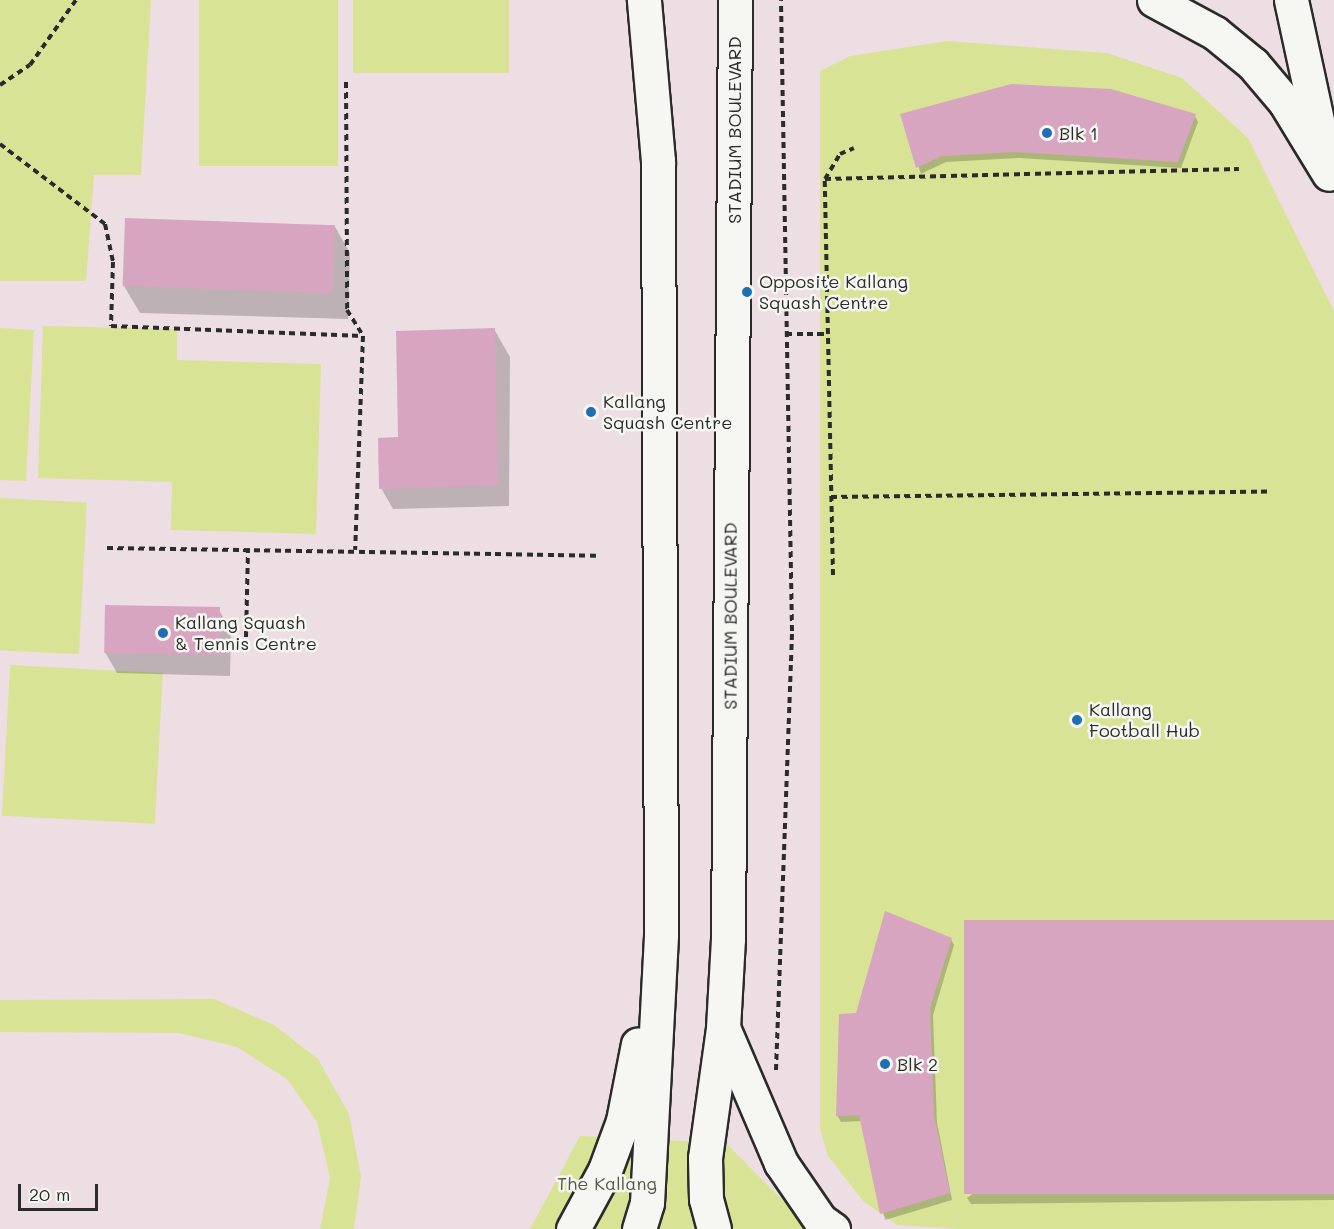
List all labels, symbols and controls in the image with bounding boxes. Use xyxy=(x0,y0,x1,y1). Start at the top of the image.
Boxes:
street label: STADIUM BOULEVARD xyxy=(723,36,745,224)
place label: Blk 1 xyxy=(1059,122,1098,144)
marker: Blk 1 xyxy=(1040,126,1054,140)
place label: Opposite Kallang Squash Centre xyxy=(759,271,908,314)
marker: Opposite Kallang Squash Centre xyxy=(740,285,754,299)
place label: Kallang Squash Centre xyxy=(603,391,732,434)
marker: Kallang Squash Centre xyxy=(584,405,598,419)
street label: STADIUM BOULEVARD xyxy=(719,522,741,710)
place label: Kallang Squash & Tennis Centre xyxy=(175,612,317,654)
marker: Kallang Squash & Tennis Centre xyxy=(156,626,170,640)
place label: Kallang Football Hub xyxy=(1089,699,1200,742)
marker: Kallang Football Hub xyxy=(1070,713,1084,727)
place label: Blk 2 xyxy=(897,1053,938,1075)
marker: Blk 2 xyxy=(878,1057,892,1071)
scale bar xyxy=(21,1172,100,1210)
park label: The Kallang xyxy=(557,1172,657,1194)
text: 20 m xyxy=(29,1182,70,1206)

